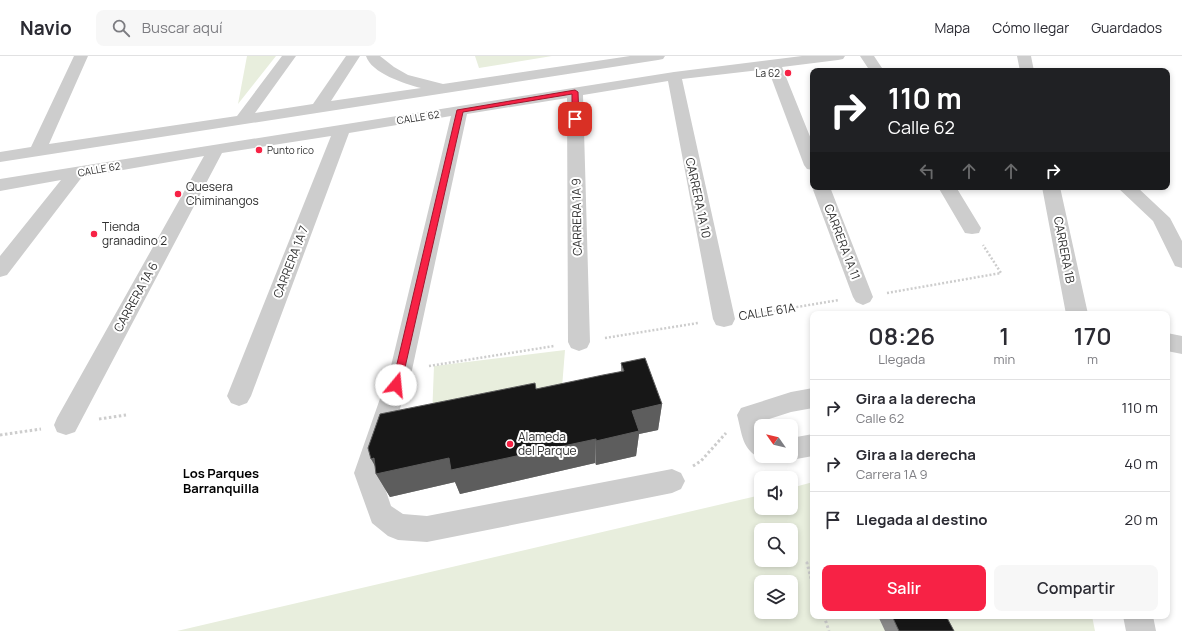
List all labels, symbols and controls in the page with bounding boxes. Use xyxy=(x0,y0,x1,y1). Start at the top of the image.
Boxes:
search box xyxy=(96,10,376,46)
text: Navio xyxy=(20,15,72,41)
icon: search xyxy=(110,17,132,39)
text: Buscar aquí xyxy=(142,17,222,38)
text: Mapa xyxy=(935,18,970,37)
text: Cómo llegar xyxy=(992,18,1069,37)
text: Guardados xyxy=(1091,18,1162,37)
place label: La 62 xyxy=(755,66,780,80)
marker: La 62 xyxy=(783,68,793,78)
text: 110 m xyxy=(888,79,962,117)
icon: right xyxy=(822,84,874,136)
pin xyxy=(558,102,592,136)
street label: CALLE 62 xyxy=(396,107,441,127)
icon: arrive xyxy=(564,108,586,130)
text: Calle 62 xyxy=(888,115,955,139)
place label: Punto rico xyxy=(267,143,314,157)
marker: Punto rico xyxy=(254,145,264,155)
street label: CARRERA 1A 10 xyxy=(682,156,715,240)
street label: CALLE 62 xyxy=(77,158,122,180)
icon: left xyxy=(916,160,938,182)
icon: ahead xyxy=(958,160,980,182)
icon: ahead xyxy=(1000,160,1022,182)
icon: right xyxy=(1042,160,1064,182)
place label: Quesera Chiminangos xyxy=(186,178,259,209)
street label: CARRERA 1A 9 xyxy=(567,178,586,256)
marker: Quesera Chiminangos xyxy=(173,189,183,199)
street label: CARRERA 1A 11 xyxy=(820,202,865,282)
street label: CARRERA 1B xyxy=(1050,215,1079,285)
place label: Tienda granadino 2 xyxy=(102,218,167,249)
street label: CARRERA 1A 7 xyxy=(269,223,312,300)
marker: Tienda granadino 2 xyxy=(89,229,99,239)
street label: CARRERA 1A 6 xyxy=(109,259,162,335)
street label: CALLE 61A xyxy=(737,299,797,324)
text: 08:26 xyxy=(868,319,935,352)
text: 1 xyxy=(999,319,1009,352)
text: 170 xyxy=(1074,319,1112,352)
text: Llegada xyxy=(878,350,925,368)
text: min xyxy=(993,350,1015,368)
text: m xyxy=(1087,350,1098,368)
position arrow xyxy=(375,364,417,406)
text: Gira a la derecha xyxy=(856,388,976,409)
icon: right xyxy=(822,397,844,419)
text: 110 m xyxy=(1121,397,1158,418)
text: Calle 62 xyxy=(856,409,904,427)
north arrow xyxy=(754,419,798,463)
map controls xyxy=(754,419,798,619)
place label: Alameda del Parque xyxy=(518,428,577,459)
marker: Alameda del Parque xyxy=(505,439,515,449)
text: Gira a la derecha xyxy=(856,444,976,465)
icon: right xyxy=(822,453,844,475)
text: 40 m xyxy=(1124,453,1158,474)
district label: Los Parques Barranquilla xyxy=(183,464,259,497)
text: Carrera 1A 9 xyxy=(856,465,928,483)
button: sound xyxy=(754,471,798,515)
icon: arrive xyxy=(822,509,844,531)
text: Llegada al destino xyxy=(856,509,988,530)
text: 20 m xyxy=(1125,509,1158,530)
button: search xyxy=(754,523,798,567)
button: Salir xyxy=(822,565,986,611)
button: Compartir xyxy=(994,565,1158,611)
button: layers xyxy=(754,575,798,619)

